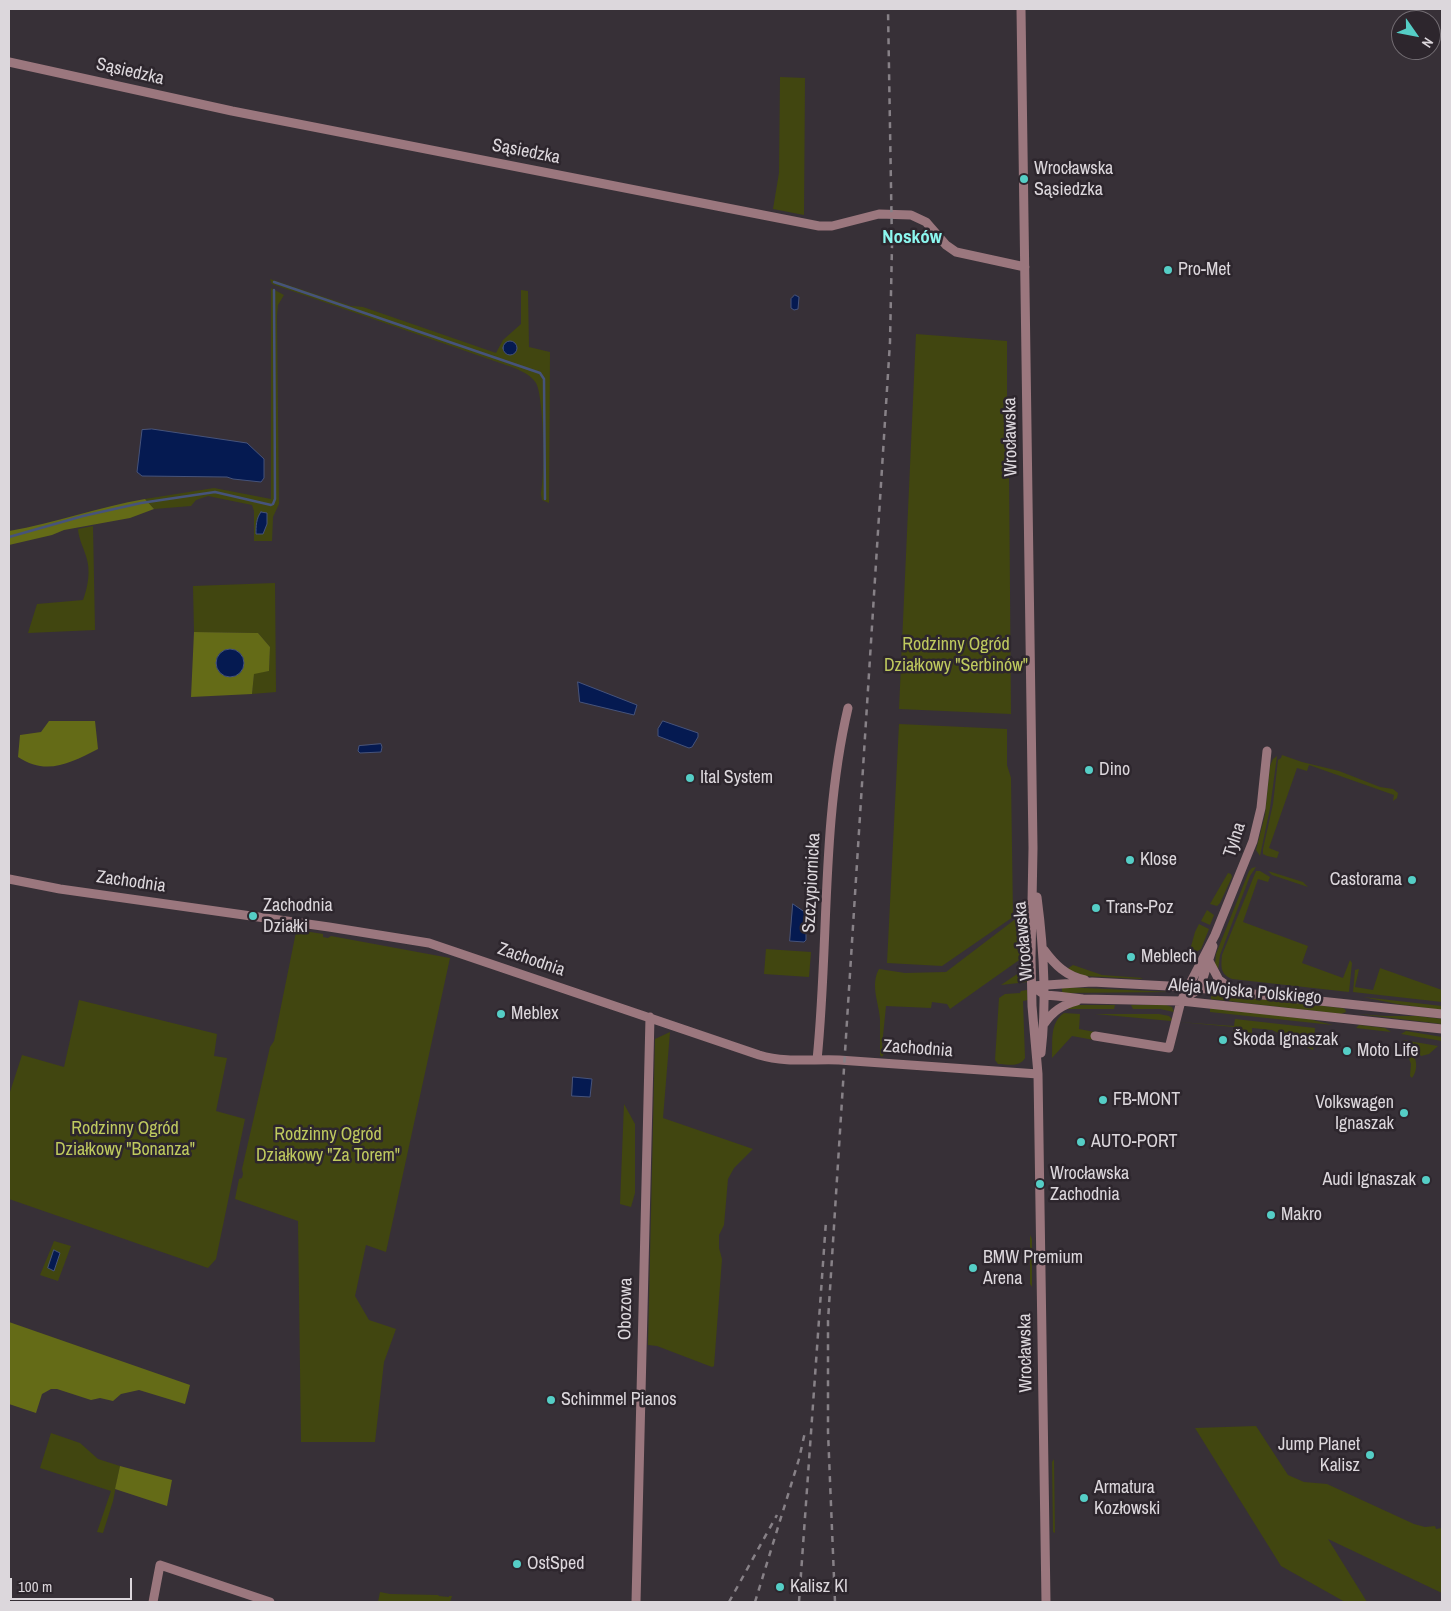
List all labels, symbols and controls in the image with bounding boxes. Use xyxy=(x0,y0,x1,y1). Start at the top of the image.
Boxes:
north arrow xyxy=(1391,10,1441,60)
text: N xyxy=(1418,34,1438,51)
street label: Sąsiedzka xyxy=(94,54,166,90)
street label: Sąsiedzka xyxy=(490,135,562,169)
place label: Wrocławska Sąsiedzka xyxy=(1034,158,1113,200)
marker: Wrocławska Sąsiedzka xyxy=(1018,173,1030,185)
district label: Nosków xyxy=(882,227,942,249)
place label: Pro-Met xyxy=(1178,259,1230,281)
marker: Pro-Met xyxy=(1162,264,1174,276)
street label: Wrocławska xyxy=(1000,397,1022,477)
park label: Rodzinny Ogród Działkowy "Serbinów" xyxy=(884,634,1028,676)
place label: Dino xyxy=(1099,759,1130,781)
marker: Dino xyxy=(1083,764,1095,776)
place label: Ital System xyxy=(700,767,773,789)
marker: Ital System xyxy=(684,772,696,784)
street label: Tylna xyxy=(1219,820,1251,860)
street label: Szczypiornicka xyxy=(799,832,825,934)
place label: Klose xyxy=(1140,849,1177,871)
marker: Klose xyxy=(1124,854,1136,866)
street label: Zachodnia xyxy=(95,866,167,898)
place label: Castorama xyxy=(1330,869,1402,891)
marker: Castorama xyxy=(1406,874,1418,886)
place label: Zachodnia Działki xyxy=(263,895,333,938)
place label: Trans-Poz xyxy=(1106,897,1174,919)
street label: Wrocławska xyxy=(1010,901,1038,981)
marker: Trans-Poz xyxy=(1090,902,1102,914)
marker: Zachodnia Działki xyxy=(247,910,259,922)
street label: Zachodnia xyxy=(495,938,567,982)
place label: Meblech xyxy=(1141,946,1197,968)
marker: Meblech xyxy=(1125,951,1137,963)
street label: Aleja Wojska Polskiego xyxy=(1167,975,1323,1009)
place label: Meblex xyxy=(511,1003,559,1025)
marker: Meblex xyxy=(495,1008,507,1020)
place label: Škoda Ignaszak xyxy=(1233,1029,1338,1051)
marker: Škoda Ignaszak xyxy=(1217,1034,1229,1046)
street label: Zachodnia xyxy=(882,1036,954,1062)
place label: Moto Life xyxy=(1357,1040,1419,1062)
marker: Moto Life xyxy=(1341,1045,1353,1057)
place label: FB-MONT xyxy=(1113,1089,1180,1111)
place label: Volkswagen Ignaszak xyxy=(1315,1092,1394,1134)
marker: FB-MONT xyxy=(1097,1094,1109,1106)
marker: Volkswagen Ignaszak xyxy=(1398,1107,1410,1119)
park label: Rodzinny Ogród Działkowy "Bonanza" xyxy=(55,1118,195,1160)
park label: Rodzinny Ogród Działkowy "Za Torem" xyxy=(256,1124,400,1166)
place label: AUTO-PORT xyxy=(1091,1131,1177,1153)
marker: AUTO-PORT xyxy=(1075,1136,1087,1148)
place label: Wrocławska Zachodnia xyxy=(1050,1163,1129,1206)
place label: Audi Ignaszak xyxy=(1322,1169,1416,1191)
marker: Audi Ignaszak xyxy=(1420,1174,1432,1186)
marker: Wrocławska Zachodnia xyxy=(1034,1178,1046,1190)
place label: Makro xyxy=(1281,1204,1322,1226)
marker: Makro xyxy=(1265,1209,1277,1221)
place label: BMW Premium Arena xyxy=(983,1247,1083,1290)
marker: BMW Premium Arena xyxy=(967,1262,979,1274)
street label: Obozowa xyxy=(615,1278,637,1340)
street label: Wrocławska xyxy=(1015,1313,1037,1393)
place label: Schimmel Pianos xyxy=(561,1389,677,1411)
marker: Schimmel Pianos xyxy=(545,1394,557,1406)
place label: Jump Planet Kalisz xyxy=(1278,1434,1360,1476)
marker: Jump Planet Kalisz xyxy=(1364,1449,1376,1461)
place label: Armatura Kozłowski xyxy=(1094,1477,1160,1520)
marker: Armatura Kozłowski xyxy=(1078,1492,1090,1504)
place label: OstSped xyxy=(527,1553,584,1575)
marker: OstSped xyxy=(511,1558,523,1570)
scale bar xyxy=(12,1568,135,1600)
text: 100 m xyxy=(18,1576,52,1597)
place label: Kalisz Kl xyxy=(790,1576,847,1598)
marker: Kalisz Kl xyxy=(774,1581,786,1593)

